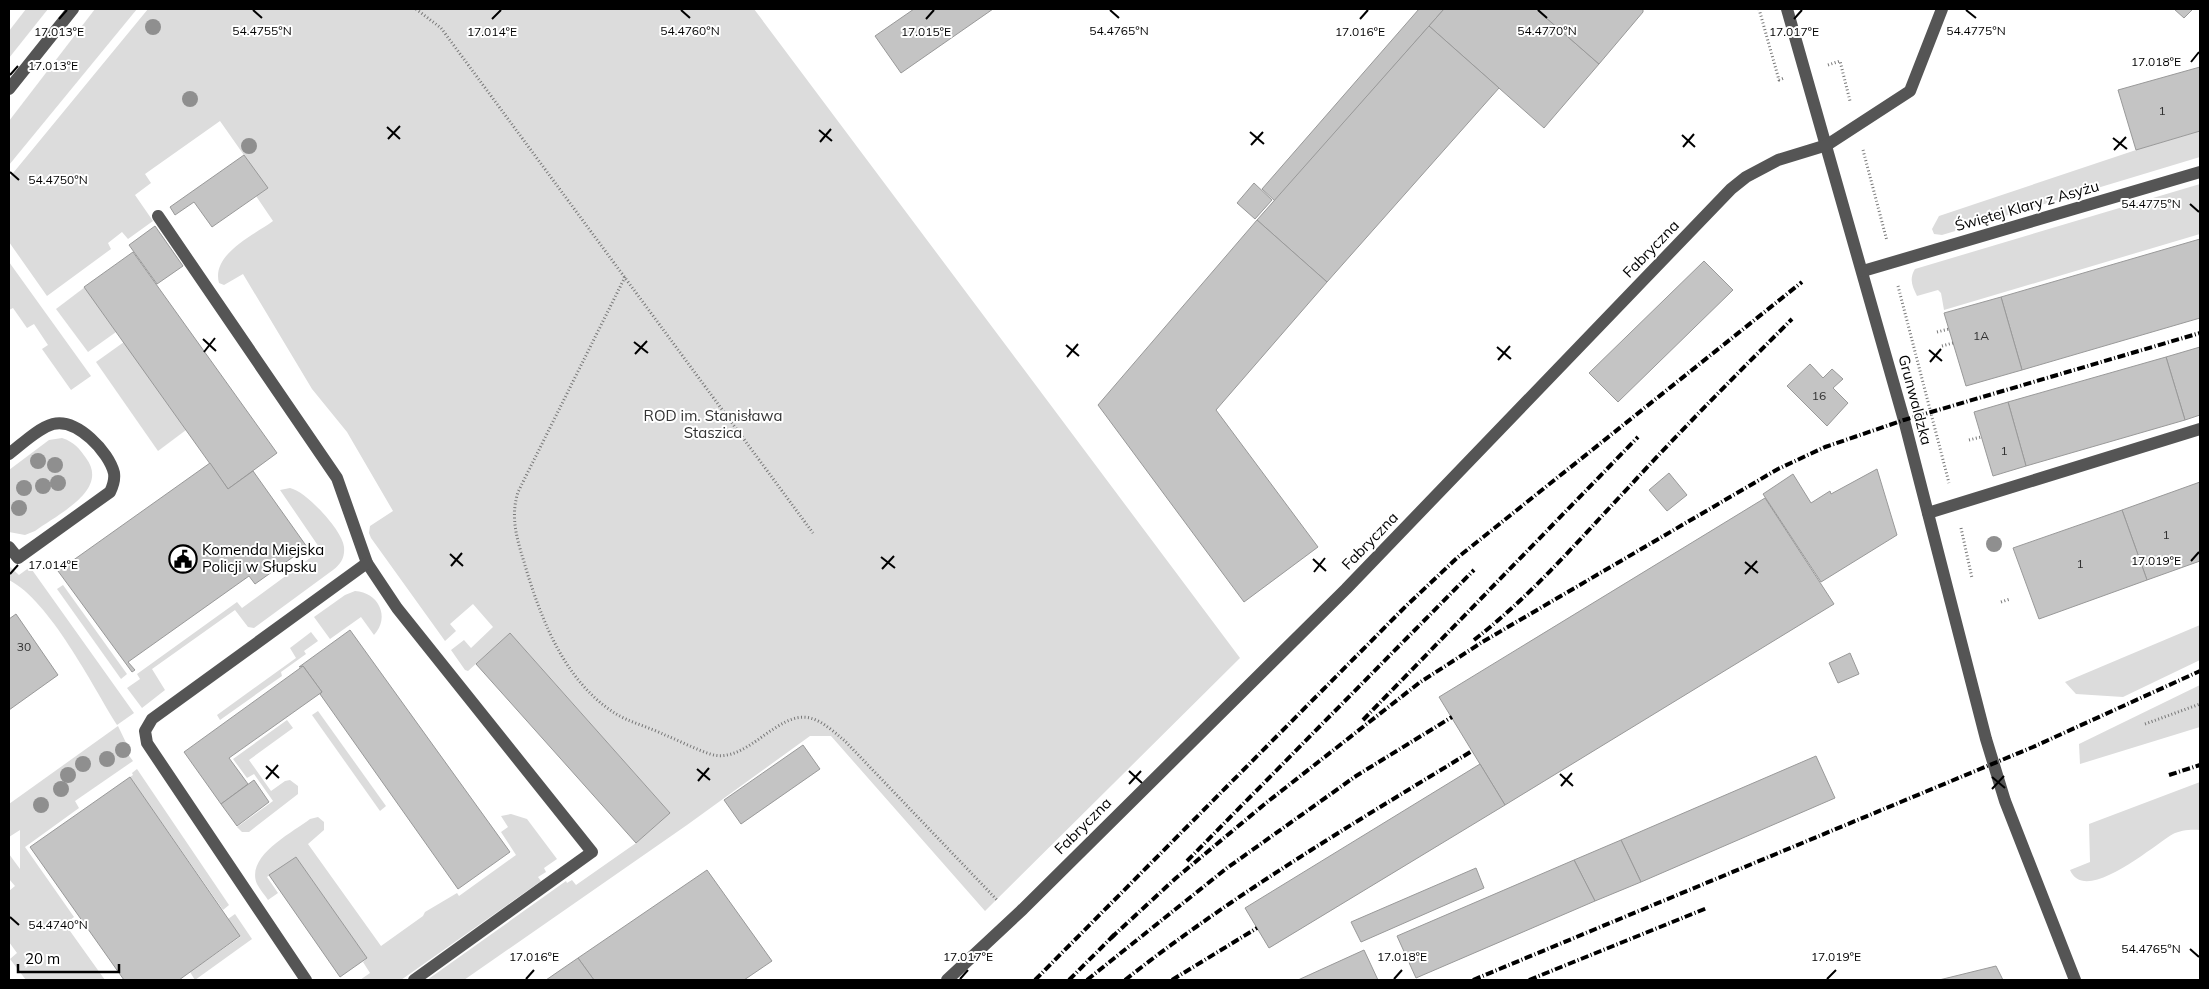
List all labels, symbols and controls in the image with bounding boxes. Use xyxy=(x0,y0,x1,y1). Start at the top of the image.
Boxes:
text: 54.4755°N xyxy=(232,23,292,38)
text: 54.4760°N xyxy=(660,23,720,38)
text: 54.4765°N xyxy=(1089,23,1149,38)
text: 54.4770°N xyxy=(1517,23,1577,38)
text: 54.4775°N xyxy=(1946,23,2006,38)
text: 17.013°E xyxy=(34,24,84,39)
text: 17.014°E xyxy=(467,24,517,39)
text: 17.015°E xyxy=(901,24,951,39)
text: 17.016°E xyxy=(1335,24,1385,39)
text: 17.017°E xyxy=(1769,24,1819,39)
text: 17.018°E xyxy=(2131,54,2181,69)
text: 17.013°E xyxy=(28,58,78,73)
house number: 1 xyxy=(2158,103,2166,118)
text: 54.4750°N xyxy=(28,172,88,187)
street label: Świętej Klary z Asyżu xyxy=(1953,176,2101,235)
text: 54.4775°N xyxy=(2121,196,2181,211)
street label: Fabryczna xyxy=(1618,216,1683,281)
house number: 1A xyxy=(1973,328,1989,343)
street label: Grunwaldzka xyxy=(1894,353,1937,447)
house number: 16 xyxy=(1812,388,1826,403)
park label: ROD im. Stanisława Staszica xyxy=(644,406,782,442)
house number: 1 xyxy=(2000,443,2008,458)
street label: Fabryczna xyxy=(1337,508,1402,573)
house number: 1 xyxy=(2162,527,2170,542)
place label: Komenda Miejska Policji w Słupsku xyxy=(202,540,324,576)
public building icon: Komenda Miejska Policji w Słupsku xyxy=(168,544,198,574)
text: 17.019°E xyxy=(2131,553,2181,568)
house number: 1 xyxy=(2076,556,2084,571)
text: 17.014°E xyxy=(28,557,78,572)
house number: 30 xyxy=(17,639,31,654)
street label: Fabryczna xyxy=(1050,793,1115,858)
text: 54.4740°N xyxy=(28,917,88,932)
text: 54.4765°N xyxy=(2121,941,2181,956)
scale bar xyxy=(18,942,119,974)
text: 20 m xyxy=(25,949,60,968)
text: 17.016°E xyxy=(509,949,559,964)
text: 17.017°E xyxy=(943,949,993,964)
text: 17.018°E xyxy=(1377,949,1427,964)
text: 17.019°E xyxy=(1811,949,1861,964)

